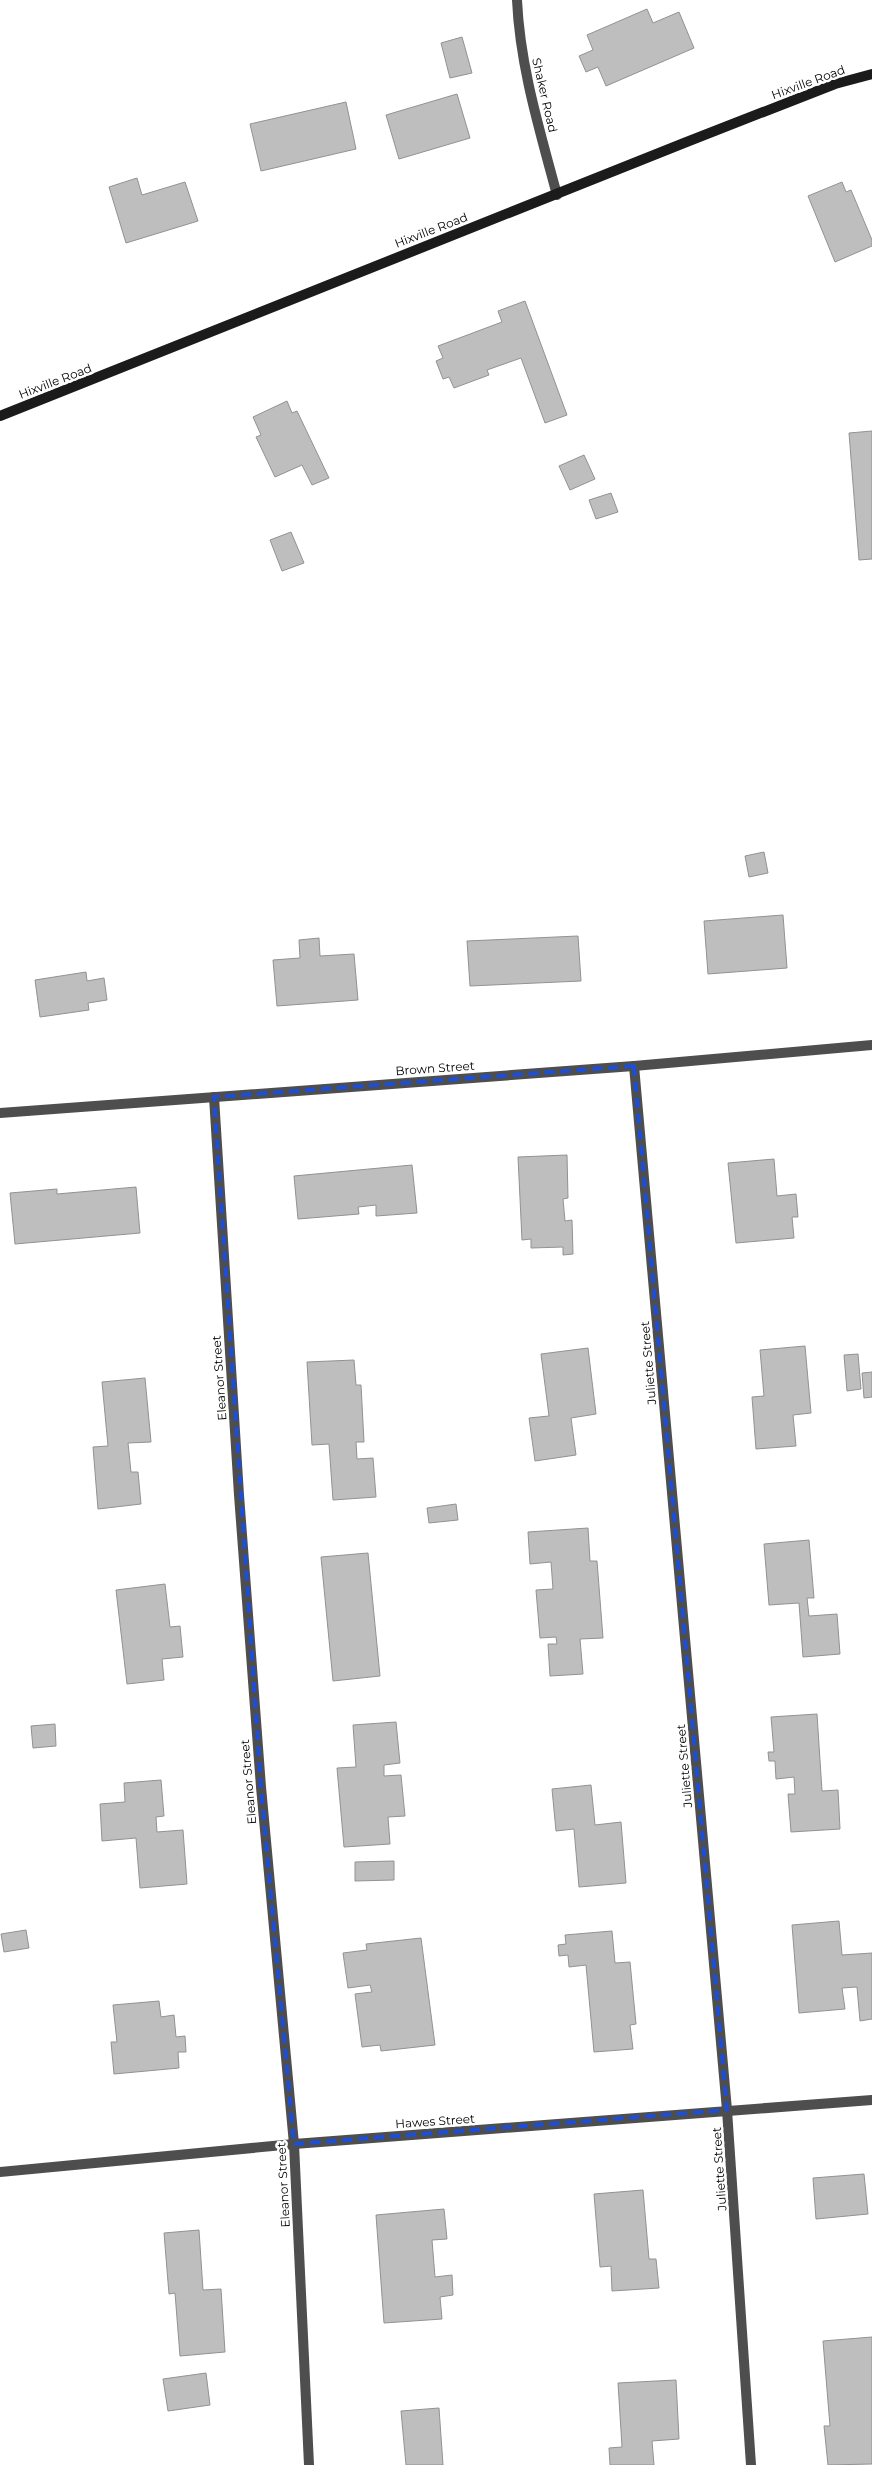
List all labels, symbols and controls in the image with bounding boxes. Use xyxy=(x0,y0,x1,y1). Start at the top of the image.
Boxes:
street label: Shaker Road xyxy=(529,56,561,134)
street label: Hixville Road xyxy=(769,62,847,102)
street label: Hixville Road xyxy=(392,209,470,251)
street label: Hixville Road xyxy=(16,360,94,402)
street label: Brown Street xyxy=(395,1058,475,1078)
street label: Juliette Street xyxy=(637,1320,659,1406)
street label: Eleanor Street xyxy=(209,1335,229,1421)
street label: Juliette Street xyxy=(673,1723,695,1809)
street label: Eleanor Street xyxy=(237,1739,259,1825)
street label: Hawes Street xyxy=(395,2111,475,2131)
street label: Juliette Street xyxy=(709,2127,729,2212)
street label: Eleanor Street xyxy=(273,2142,293,2228)

